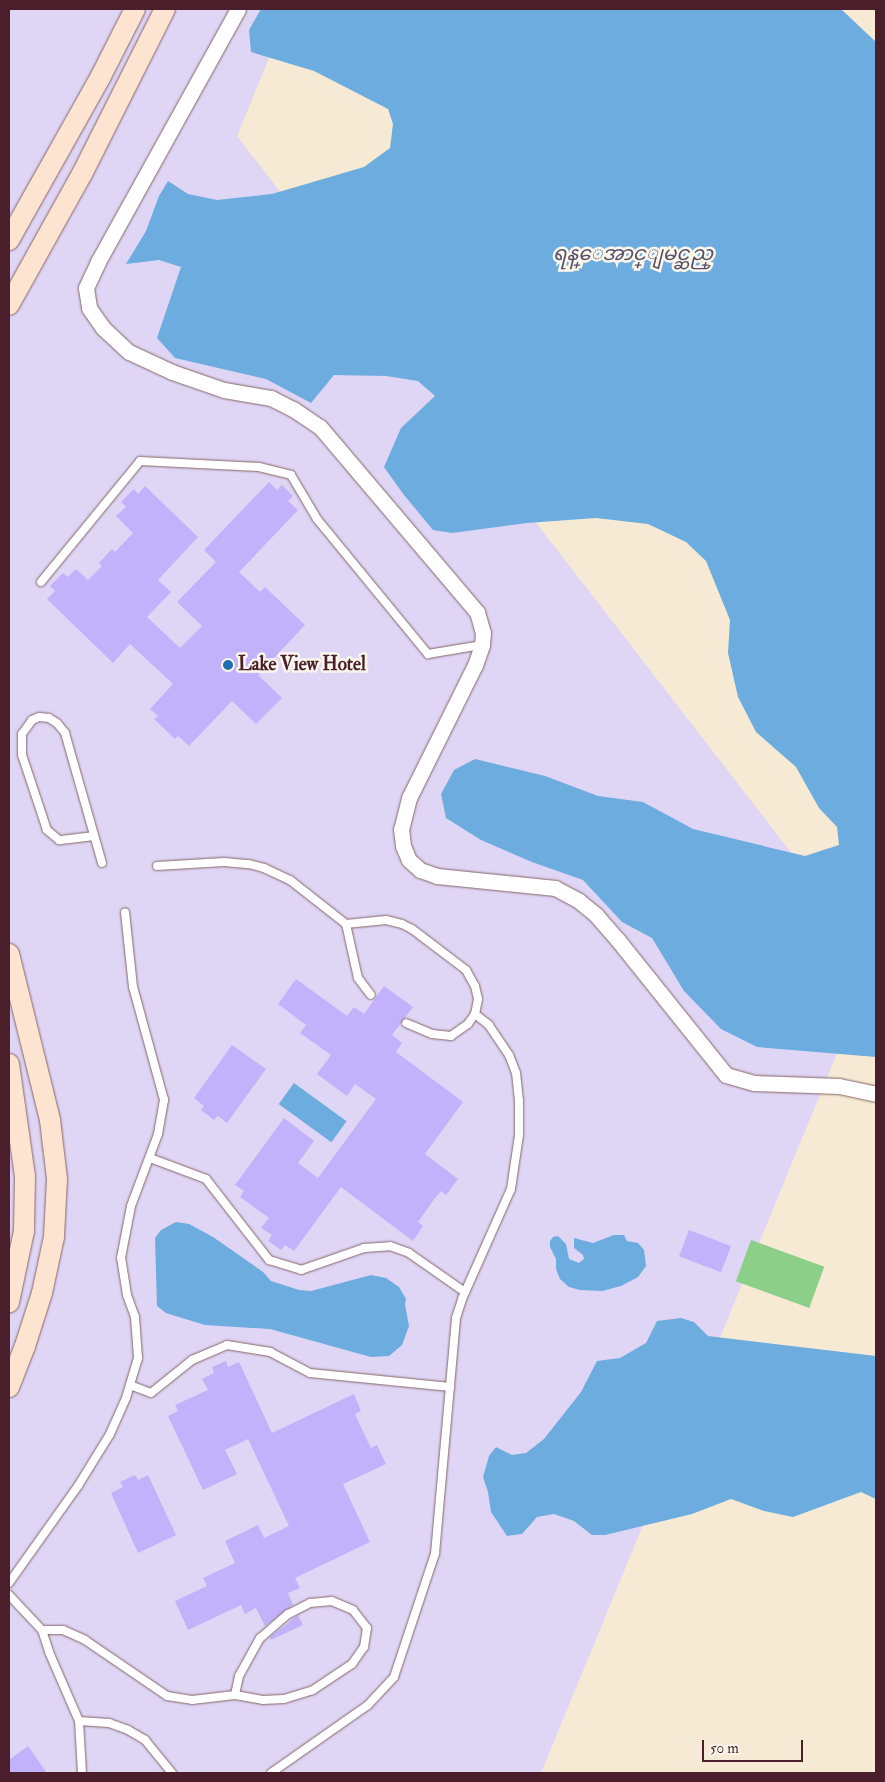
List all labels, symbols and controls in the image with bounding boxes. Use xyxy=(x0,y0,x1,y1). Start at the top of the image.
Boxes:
water label: ရန္ေအာင္ျမင္ဆည္ xyxy=(553,241,713,265)
place label: Lake View Hotel xyxy=(238,654,366,676)
marker: Lake View Hotel xyxy=(222,659,234,671)
scale bar xyxy=(705,1730,806,1762)
text: 50 m xyxy=(710,1739,739,1758)

